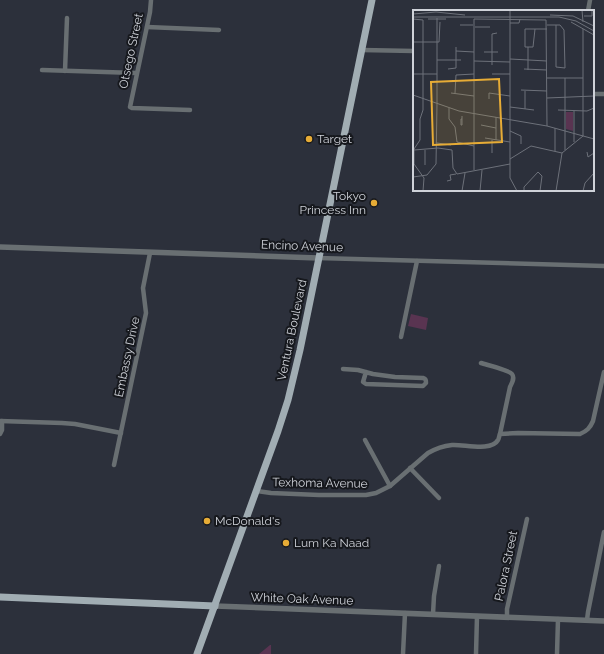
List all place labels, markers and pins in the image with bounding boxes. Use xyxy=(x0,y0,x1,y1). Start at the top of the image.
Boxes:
place label: Target xyxy=(317,132,352,146)
marker: Target xyxy=(304,134,314,144)
place label: Tokyo Princess Inn xyxy=(300,189,366,217)
marker: Tokyo Princess Inn xyxy=(369,198,379,208)
place label: McDonald's xyxy=(215,514,280,528)
marker: McDonald's xyxy=(202,516,212,526)
place label: Lum Ka Naad xyxy=(294,536,369,550)
marker: Lum Ka Naad xyxy=(281,538,291,548)

